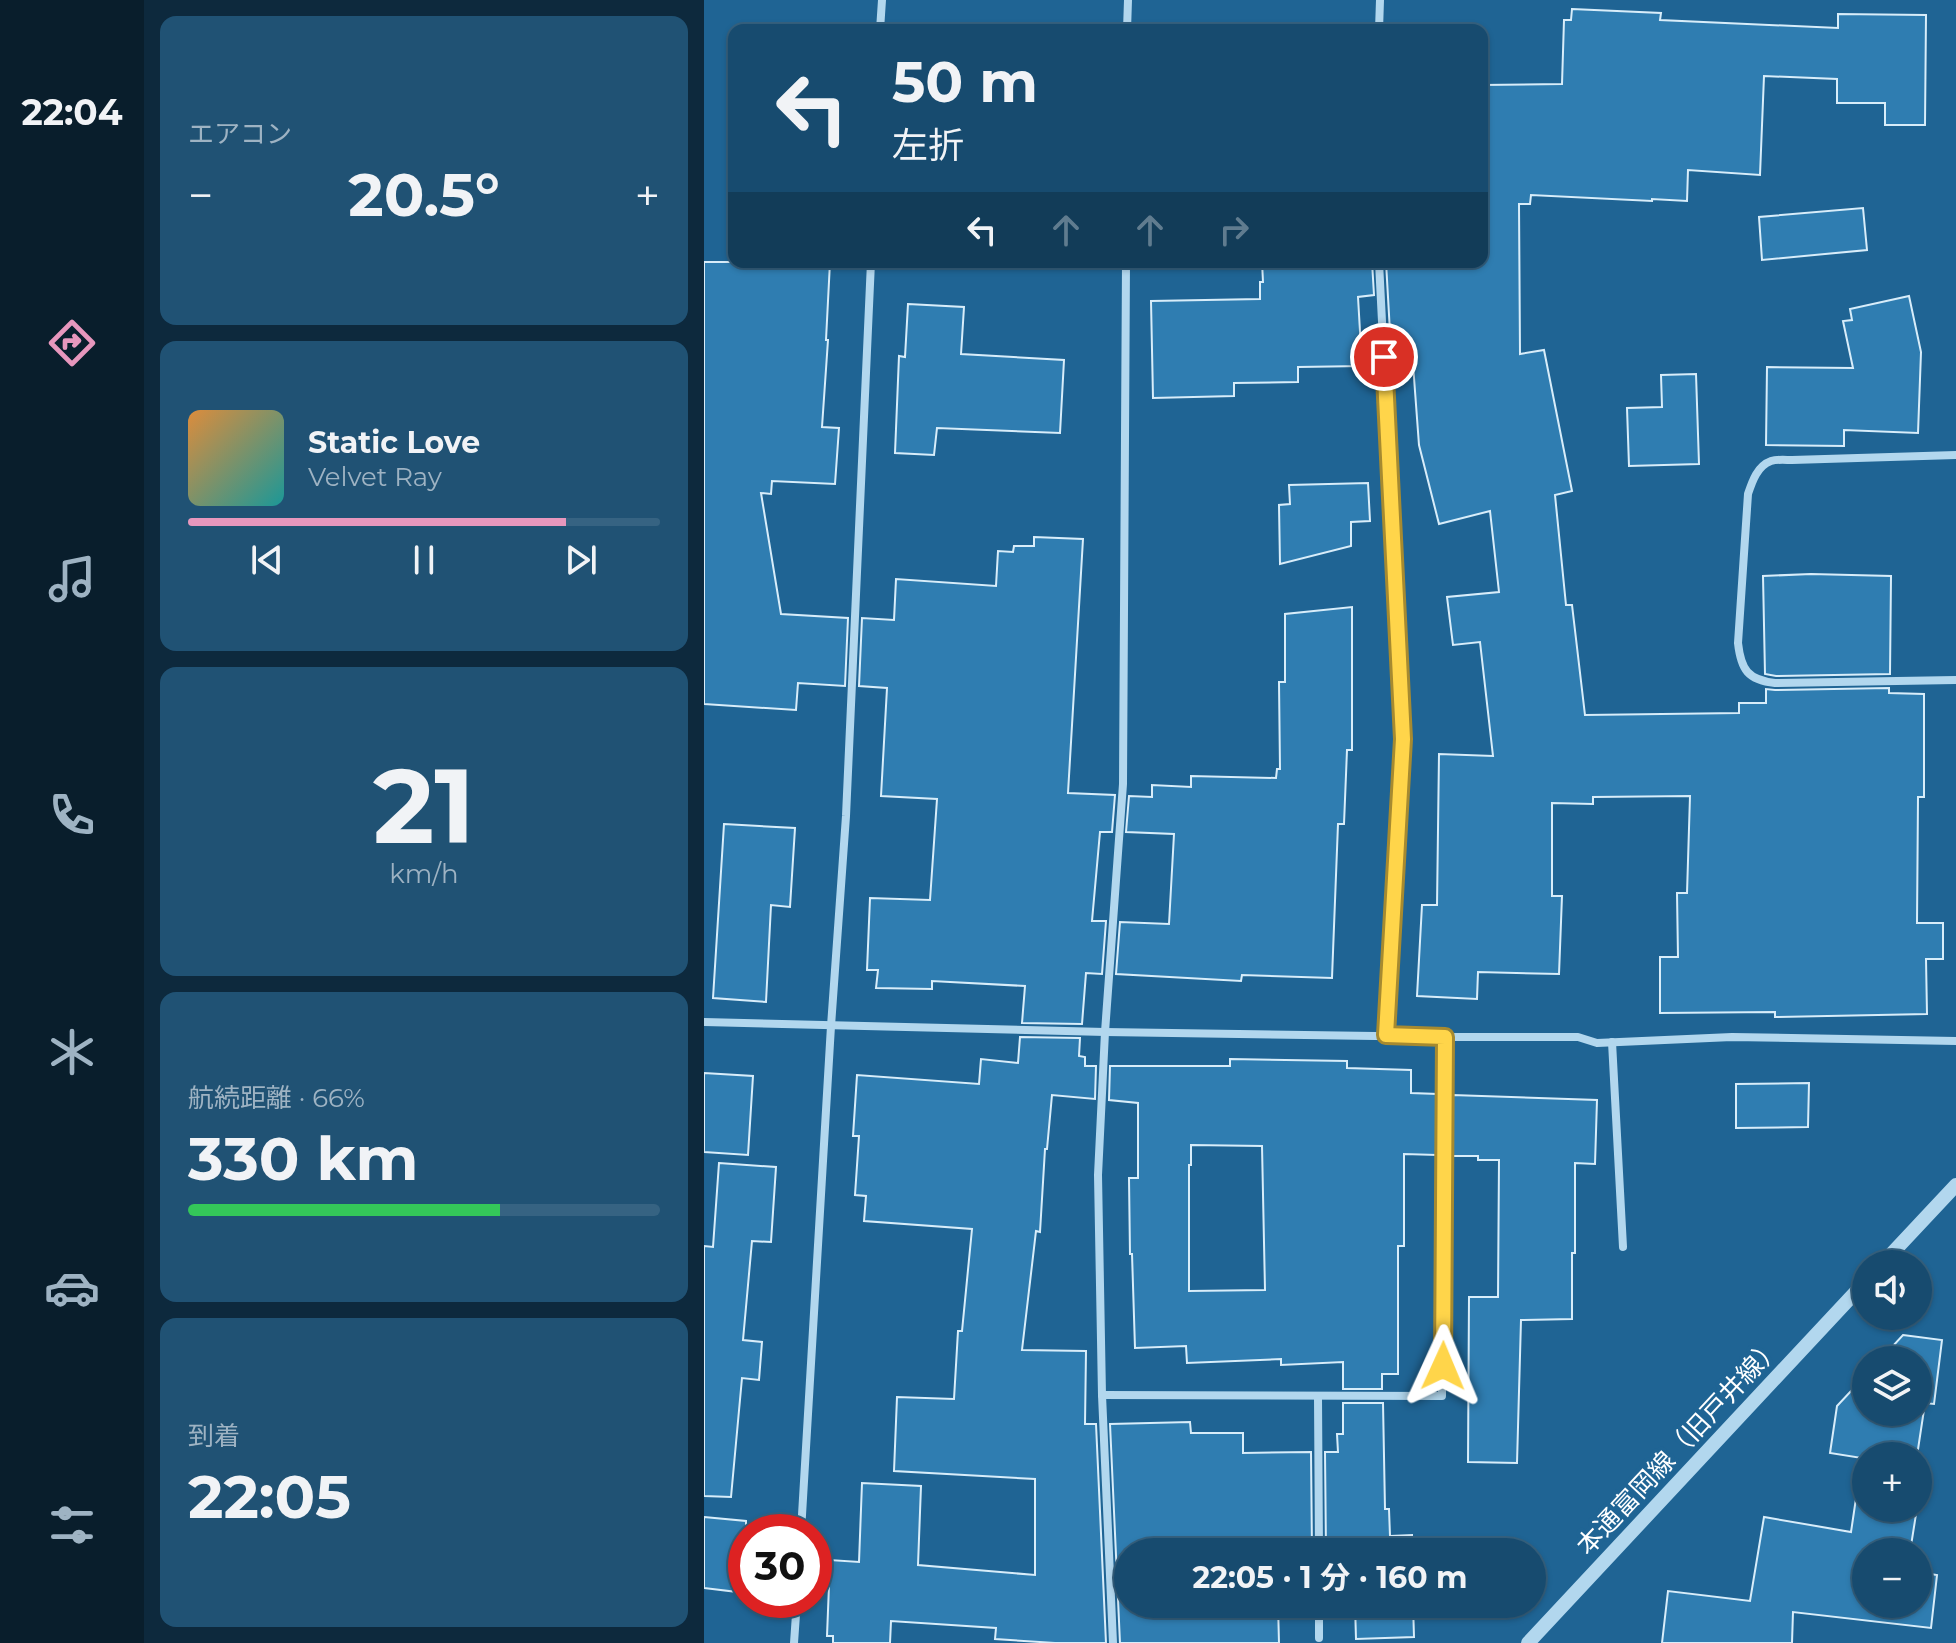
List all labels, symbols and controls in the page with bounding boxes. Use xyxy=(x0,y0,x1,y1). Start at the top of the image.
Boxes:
text: 50 m xyxy=(892,48,1038,116)
icon: left xyxy=(760,56,864,160)
text: 22:04 xyxy=(21,90,123,134)
text: エアコン xyxy=(188,118,292,150)
text: 左折 xyxy=(892,123,964,167)
text: 20.5° xyxy=(348,158,500,231)
text: − xyxy=(188,168,213,222)
text: + xyxy=(635,168,660,222)
icon: left xyxy=(960,208,1004,252)
icon: ahead xyxy=(1044,208,1088,252)
icon: ahead xyxy=(1128,208,1172,252)
icon: right xyxy=(1212,208,1256,252)
icon: directions xyxy=(44,315,100,371)
pin xyxy=(1350,323,1418,391)
icon: arrive xyxy=(1362,335,1406,379)
text: Static Love xyxy=(308,424,480,461)
text: Velvet Ray xyxy=(308,461,442,493)
icon: previous xyxy=(245,538,289,582)
icon: pause xyxy=(402,538,446,582)
icon: next xyxy=(559,538,603,582)
icon: music xyxy=(44,551,100,607)
text: 21 xyxy=(373,742,475,869)
icon: phone xyxy=(44,787,100,843)
text: km/h xyxy=(389,858,459,890)
icon: climate xyxy=(44,1024,100,1080)
text: 航続距離 · 66% xyxy=(188,1082,365,1114)
text: 330 km xyxy=(188,1122,418,1195)
map controls xyxy=(1852,1250,1932,1618)
button: sound xyxy=(1852,1250,1932,1330)
icon: car xyxy=(44,1260,100,1316)
position arrow xyxy=(1401,1324,1485,1408)
street label: 本通富岡線（旧戸井線） xyxy=(1570,1330,1788,1562)
button: layers xyxy=(1852,1346,1932,1426)
text: 到着 xyxy=(188,1420,240,1452)
button: + xyxy=(1852,1442,1932,1522)
text: 22:05 xyxy=(188,1460,351,1533)
icon: filters xyxy=(44,1497,100,1553)
speed limit sign: 30 xyxy=(728,1514,832,1618)
button: − xyxy=(1852,1538,1932,1618)
text: 22:05 · 1 分 · 160 m xyxy=(1192,1559,1468,1596)

